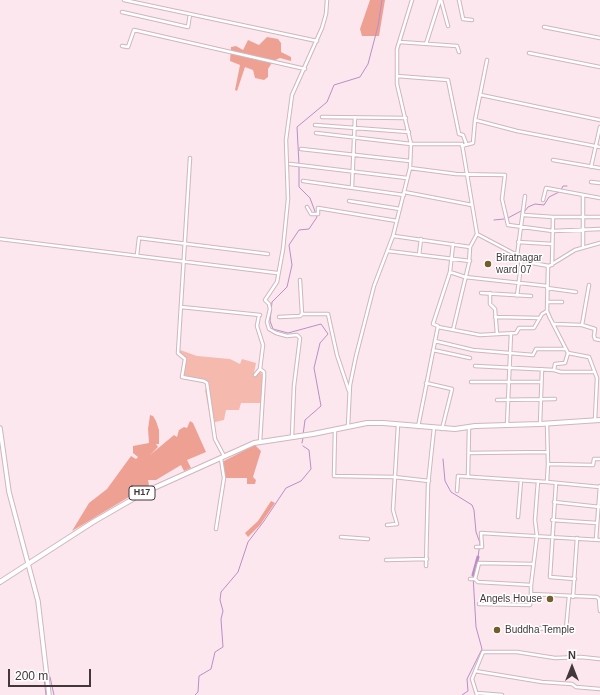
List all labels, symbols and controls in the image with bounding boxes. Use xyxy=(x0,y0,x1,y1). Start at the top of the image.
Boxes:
place label: Biratnagar ward 07 xyxy=(496,252,542,276)
marker: Biratnagar ward 07 xyxy=(483,259,493,269)
road number: H17 xyxy=(129,486,155,500)
place label: Angels House xyxy=(480,593,542,605)
marker: Angels House xyxy=(545,594,555,604)
place label: Buddha Temple xyxy=(505,624,574,636)
marker: Buddha Temple xyxy=(492,625,502,635)
north arrow xyxy=(552,647,592,687)
text: N xyxy=(568,649,576,661)
scale bar xyxy=(10,661,93,687)
text: 200 m xyxy=(15,669,48,683)

